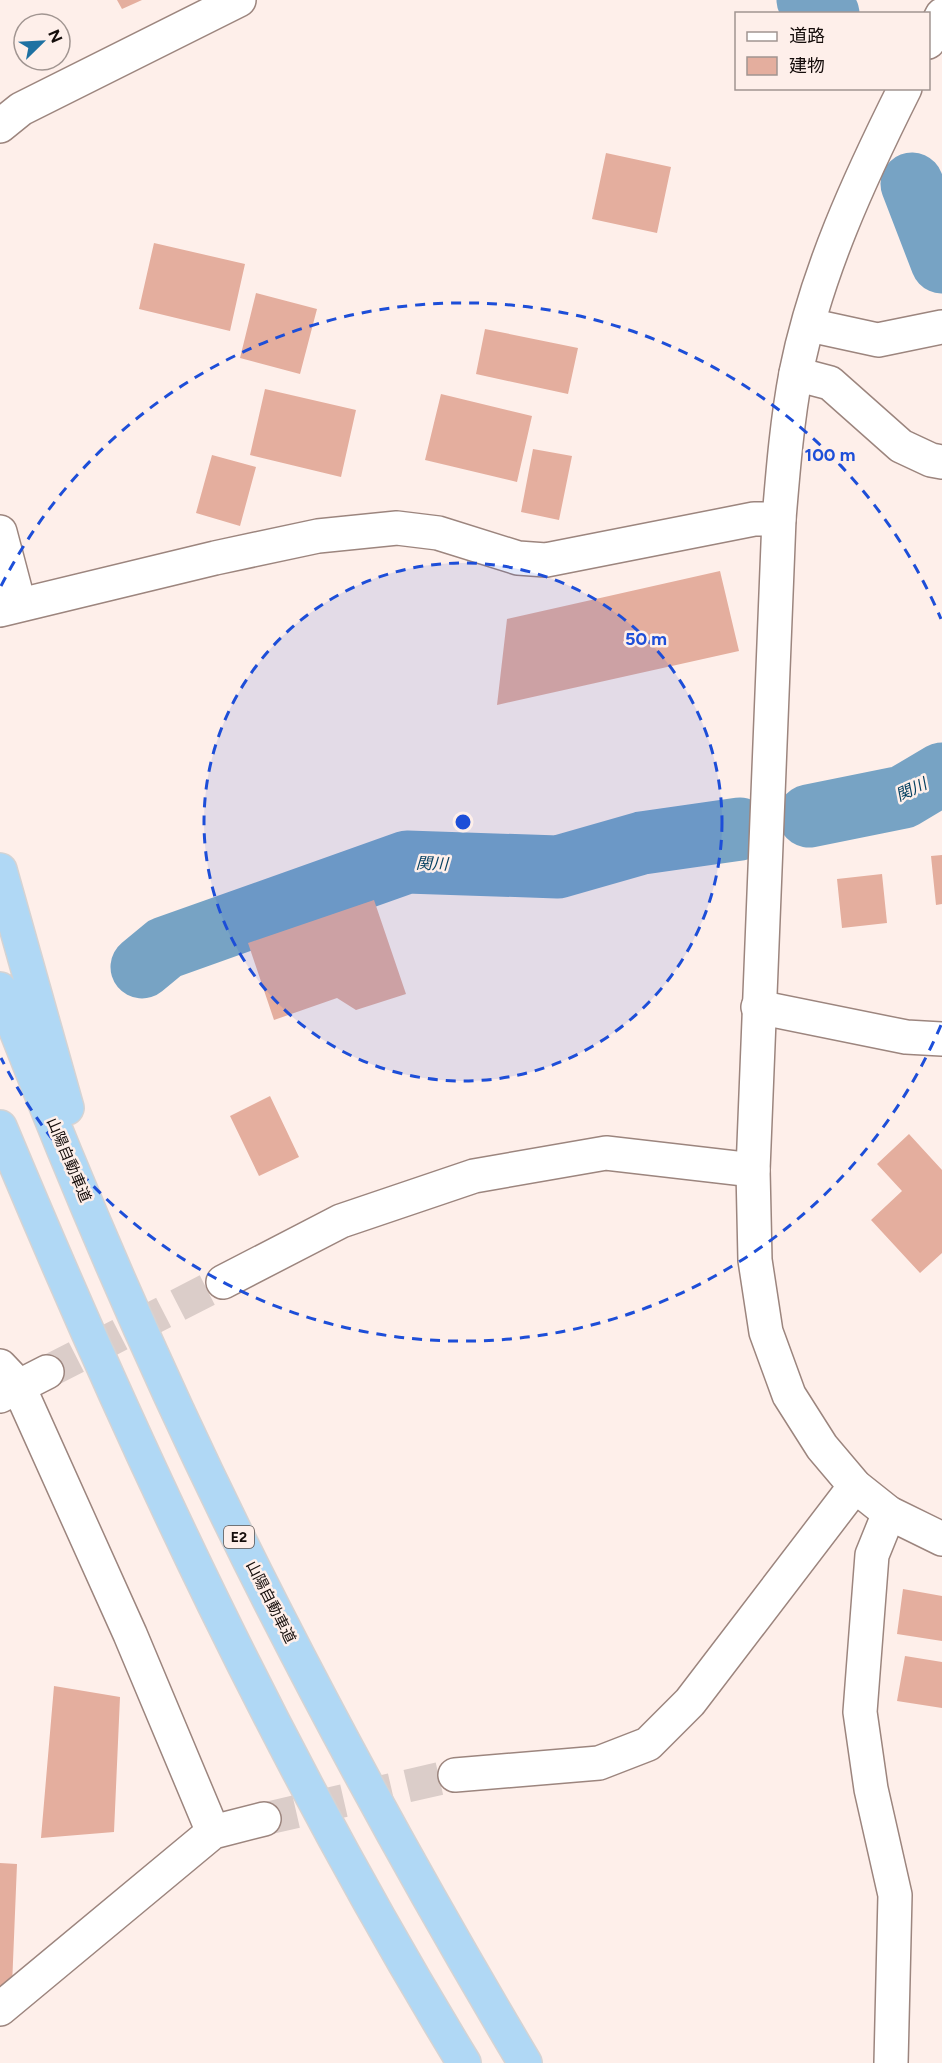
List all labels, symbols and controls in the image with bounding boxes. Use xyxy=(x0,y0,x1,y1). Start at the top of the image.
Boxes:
north arrow xyxy=(12,12,72,72)
legend xyxy=(735,12,930,90)
text: 道路 xyxy=(789,25,825,47)
text: N xyxy=(44,27,66,46)
text: 建物 xyxy=(789,55,825,77)
text: 100 m xyxy=(805,444,855,466)
text: 50 m xyxy=(625,628,667,650)
water label: 関川 xyxy=(893,773,932,805)
centre of rings xyxy=(453,812,473,832)
water label: 関川 xyxy=(416,853,450,874)
street label: 山陽自動車道 xyxy=(43,1115,95,1205)
road number: E2 xyxy=(224,1526,254,1548)
street label: 山陽自動車道 xyxy=(243,1558,299,1646)

